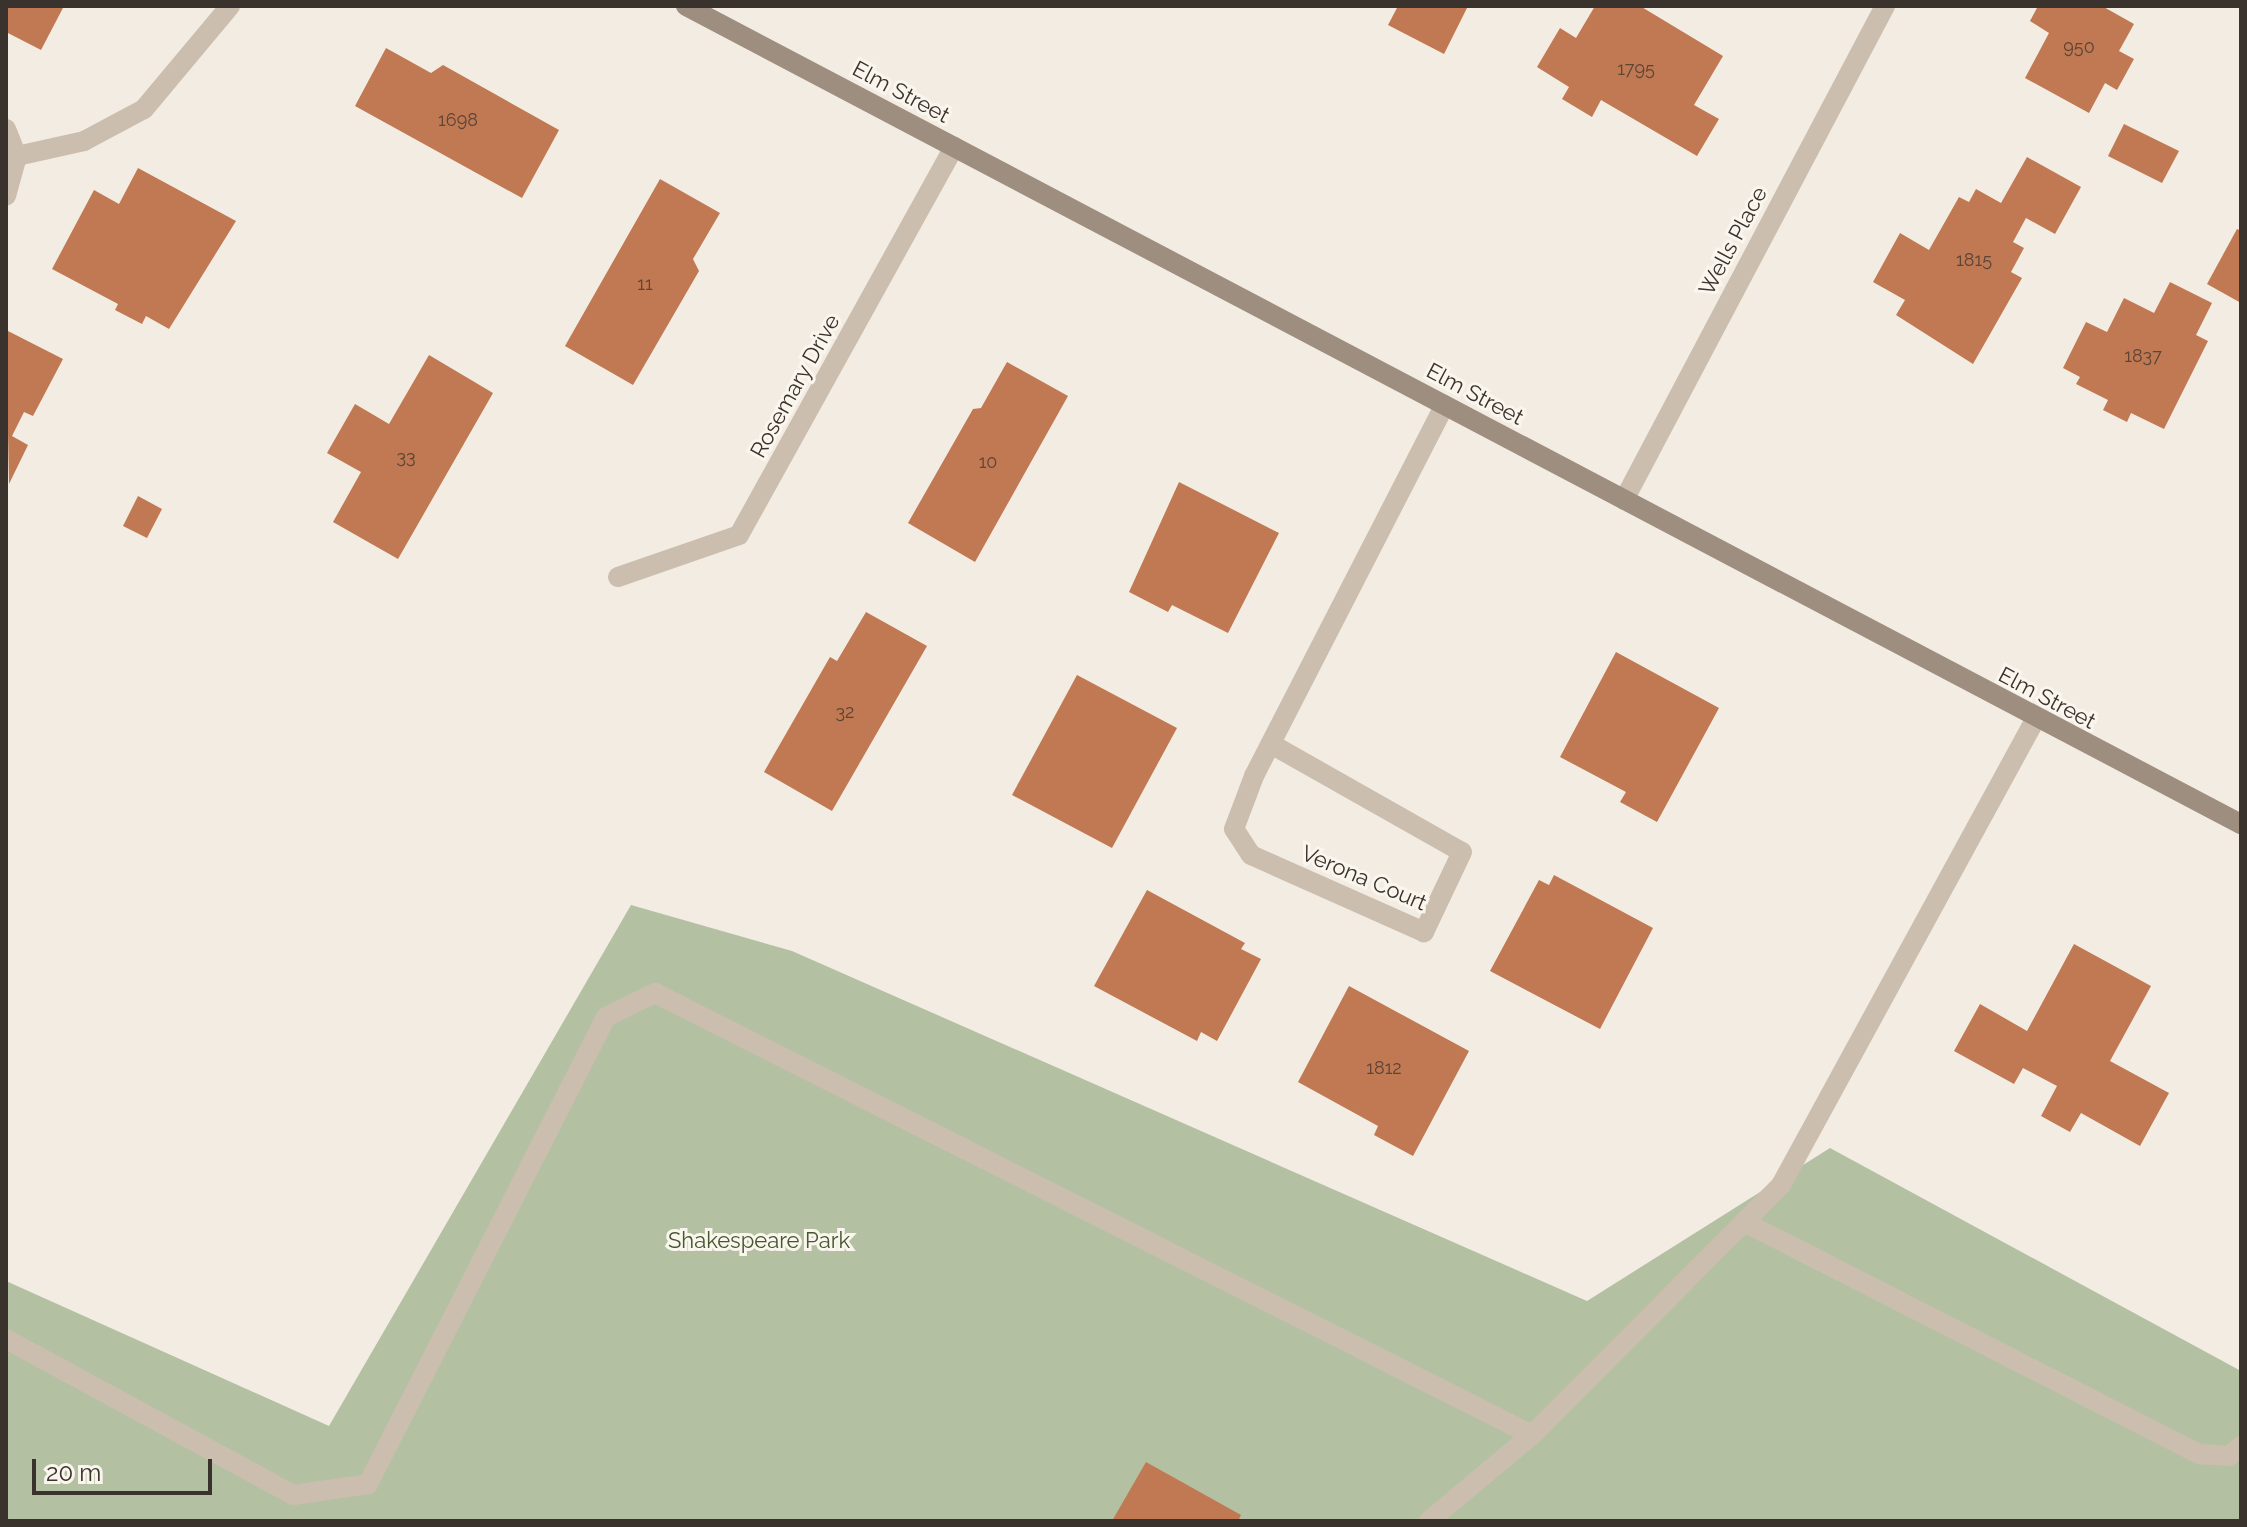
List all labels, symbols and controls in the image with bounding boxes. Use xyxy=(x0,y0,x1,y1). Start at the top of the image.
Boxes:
house number: 950 xyxy=(2063,36,2095,58)
street label: Elm Street xyxy=(848,55,954,129)
house number: 1795 xyxy=(1617,58,1655,80)
house number: 1698 xyxy=(438,109,478,131)
street label: Wells Place xyxy=(1693,182,1773,300)
house number: 1815 xyxy=(1956,249,1992,271)
house number: 11 xyxy=(637,273,653,295)
street label: Rosemary Drive xyxy=(745,309,845,463)
house number: 1837 xyxy=(2124,345,2162,367)
street label: Elm Street xyxy=(1422,357,1528,431)
house number: 33 xyxy=(396,446,416,468)
house number: 10 xyxy=(979,451,997,473)
street label: Elm Street xyxy=(1994,661,2100,735)
house number: 32 xyxy=(836,701,854,723)
street label: Verona Court xyxy=(1297,840,1431,916)
house number: 1812 xyxy=(1366,1057,1402,1079)
park label: Shakespeare Park xyxy=(668,1228,850,1254)
scale bar xyxy=(36,1443,216,1493)
text: 20 m xyxy=(46,1458,101,1487)

